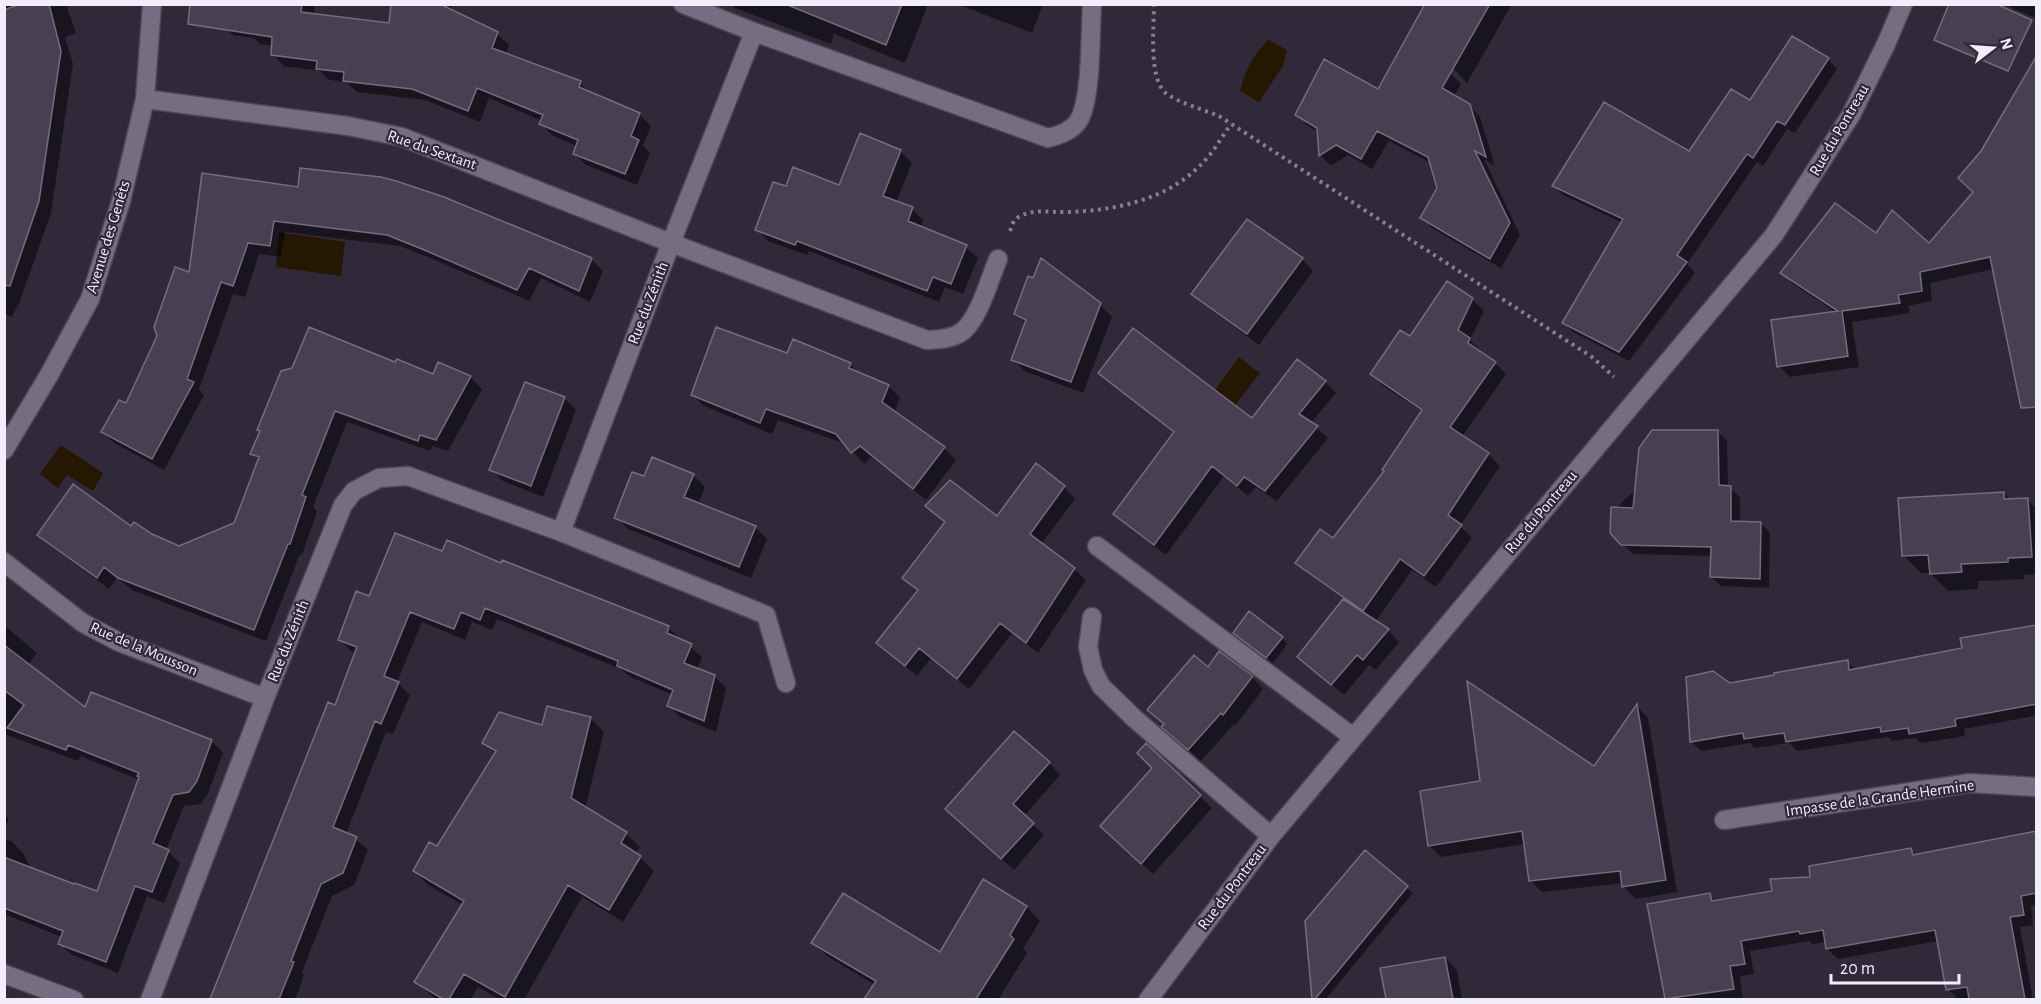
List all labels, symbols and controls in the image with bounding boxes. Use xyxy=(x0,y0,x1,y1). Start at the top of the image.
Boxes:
north arrow xyxy=(1963,18,2023,78)
text: N xyxy=(1997,36,2016,52)
street label: Rue du Pontreau xyxy=(1806,82,1872,178)
street label: Rue du Sextant xyxy=(385,127,479,173)
street label: Avenue des Genêts xyxy=(83,179,133,295)
street label: Rue du Zénith xyxy=(625,260,671,346)
street label: Rue du Pontreau xyxy=(1502,468,1580,556)
street label: Rue du Zénith xyxy=(264,598,312,684)
street label: Rue de la Mousson xyxy=(88,619,200,679)
street label: Impasse de la Grande Hermine xyxy=(1785,777,1975,819)
street label: Rue du Pontreau xyxy=(1195,841,1269,933)
scale bar xyxy=(1831,947,1958,985)
text: 20 m xyxy=(1840,960,1875,978)

